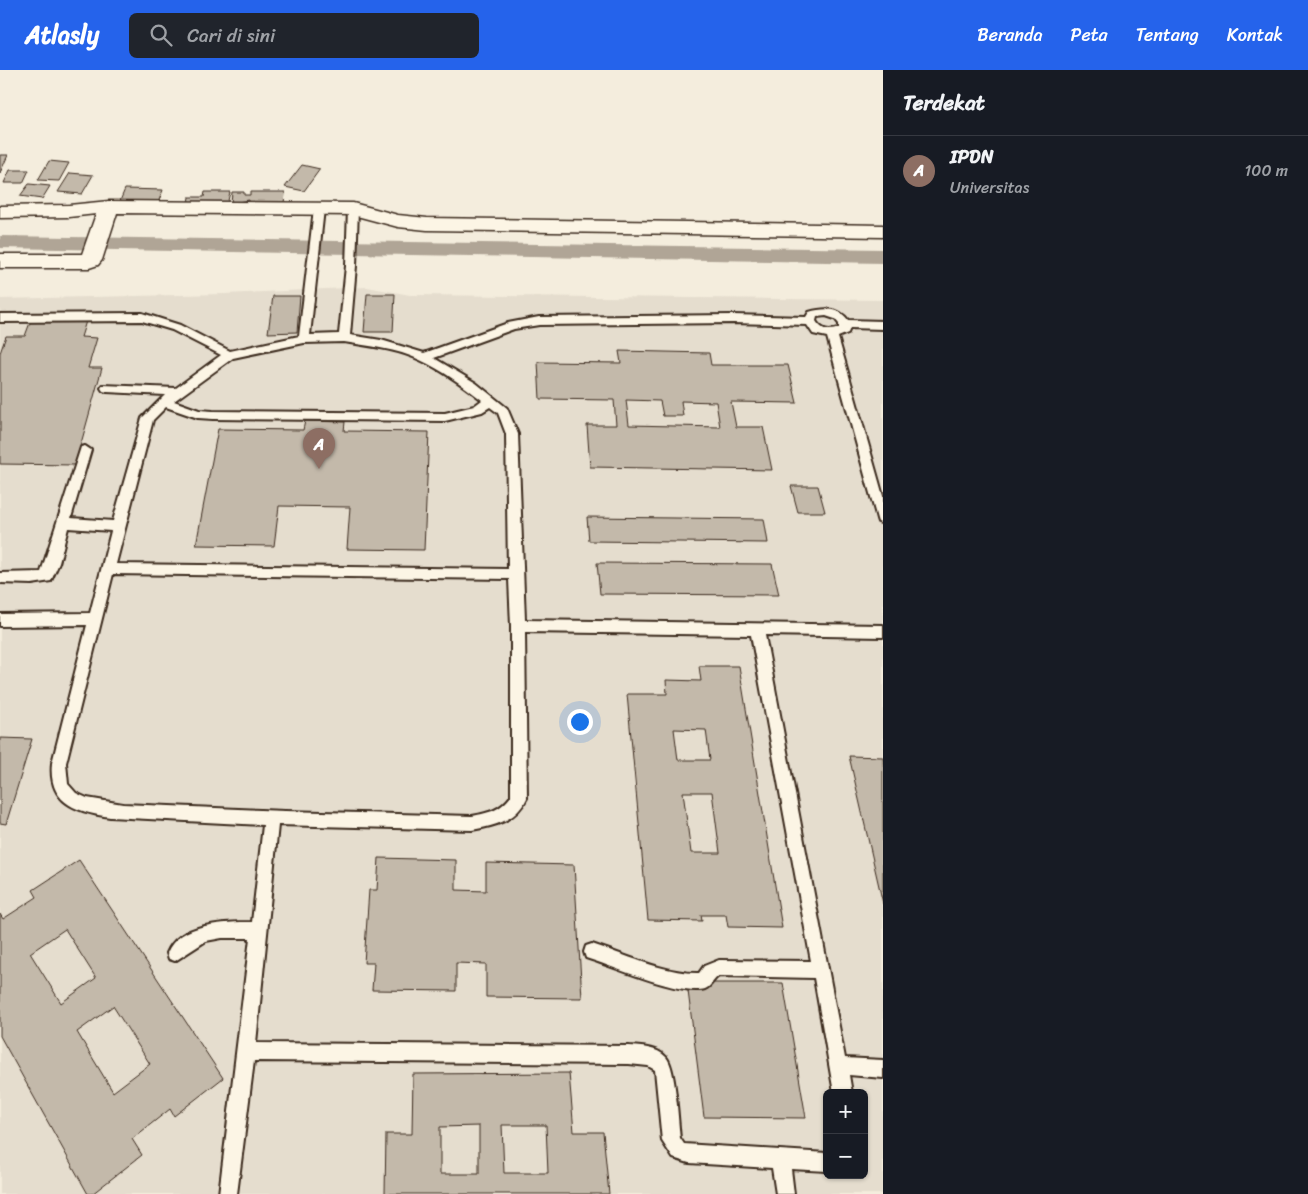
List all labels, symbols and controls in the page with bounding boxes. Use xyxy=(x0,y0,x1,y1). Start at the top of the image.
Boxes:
search box xyxy=(129,13,479,58)
text: Atlasly xyxy=(25,14,99,56)
text: Cari di sini xyxy=(187,19,275,52)
text: Beranda xyxy=(977,19,1043,51)
text: Peta xyxy=(1071,19,1108,51)
text: Tentang xyxy=(1136,19,1199,51)
text: Kontak xyxy=(1227,19,1283,51)
icon: search xyxy=(147,21,175,49)
text: Terdekat xyxy=(903,84,985,122)
text: IPDN xyxy=(950,140,994,173)
text: A xyxy=(914,156,924,185)
text: 100 m xyxy=(1244,156,1288,185)
text: Universitas xyxy=(950,173,1029,202)
pin: A xyxy=(303,428,335,469)
your location xyxy=(567,709,593,735)
map controls xyxy=(823,1089,868,1179)
button: + xyxy=(823,1089,868,1134)
button: − xyxy=(823,1134,868,1179)

